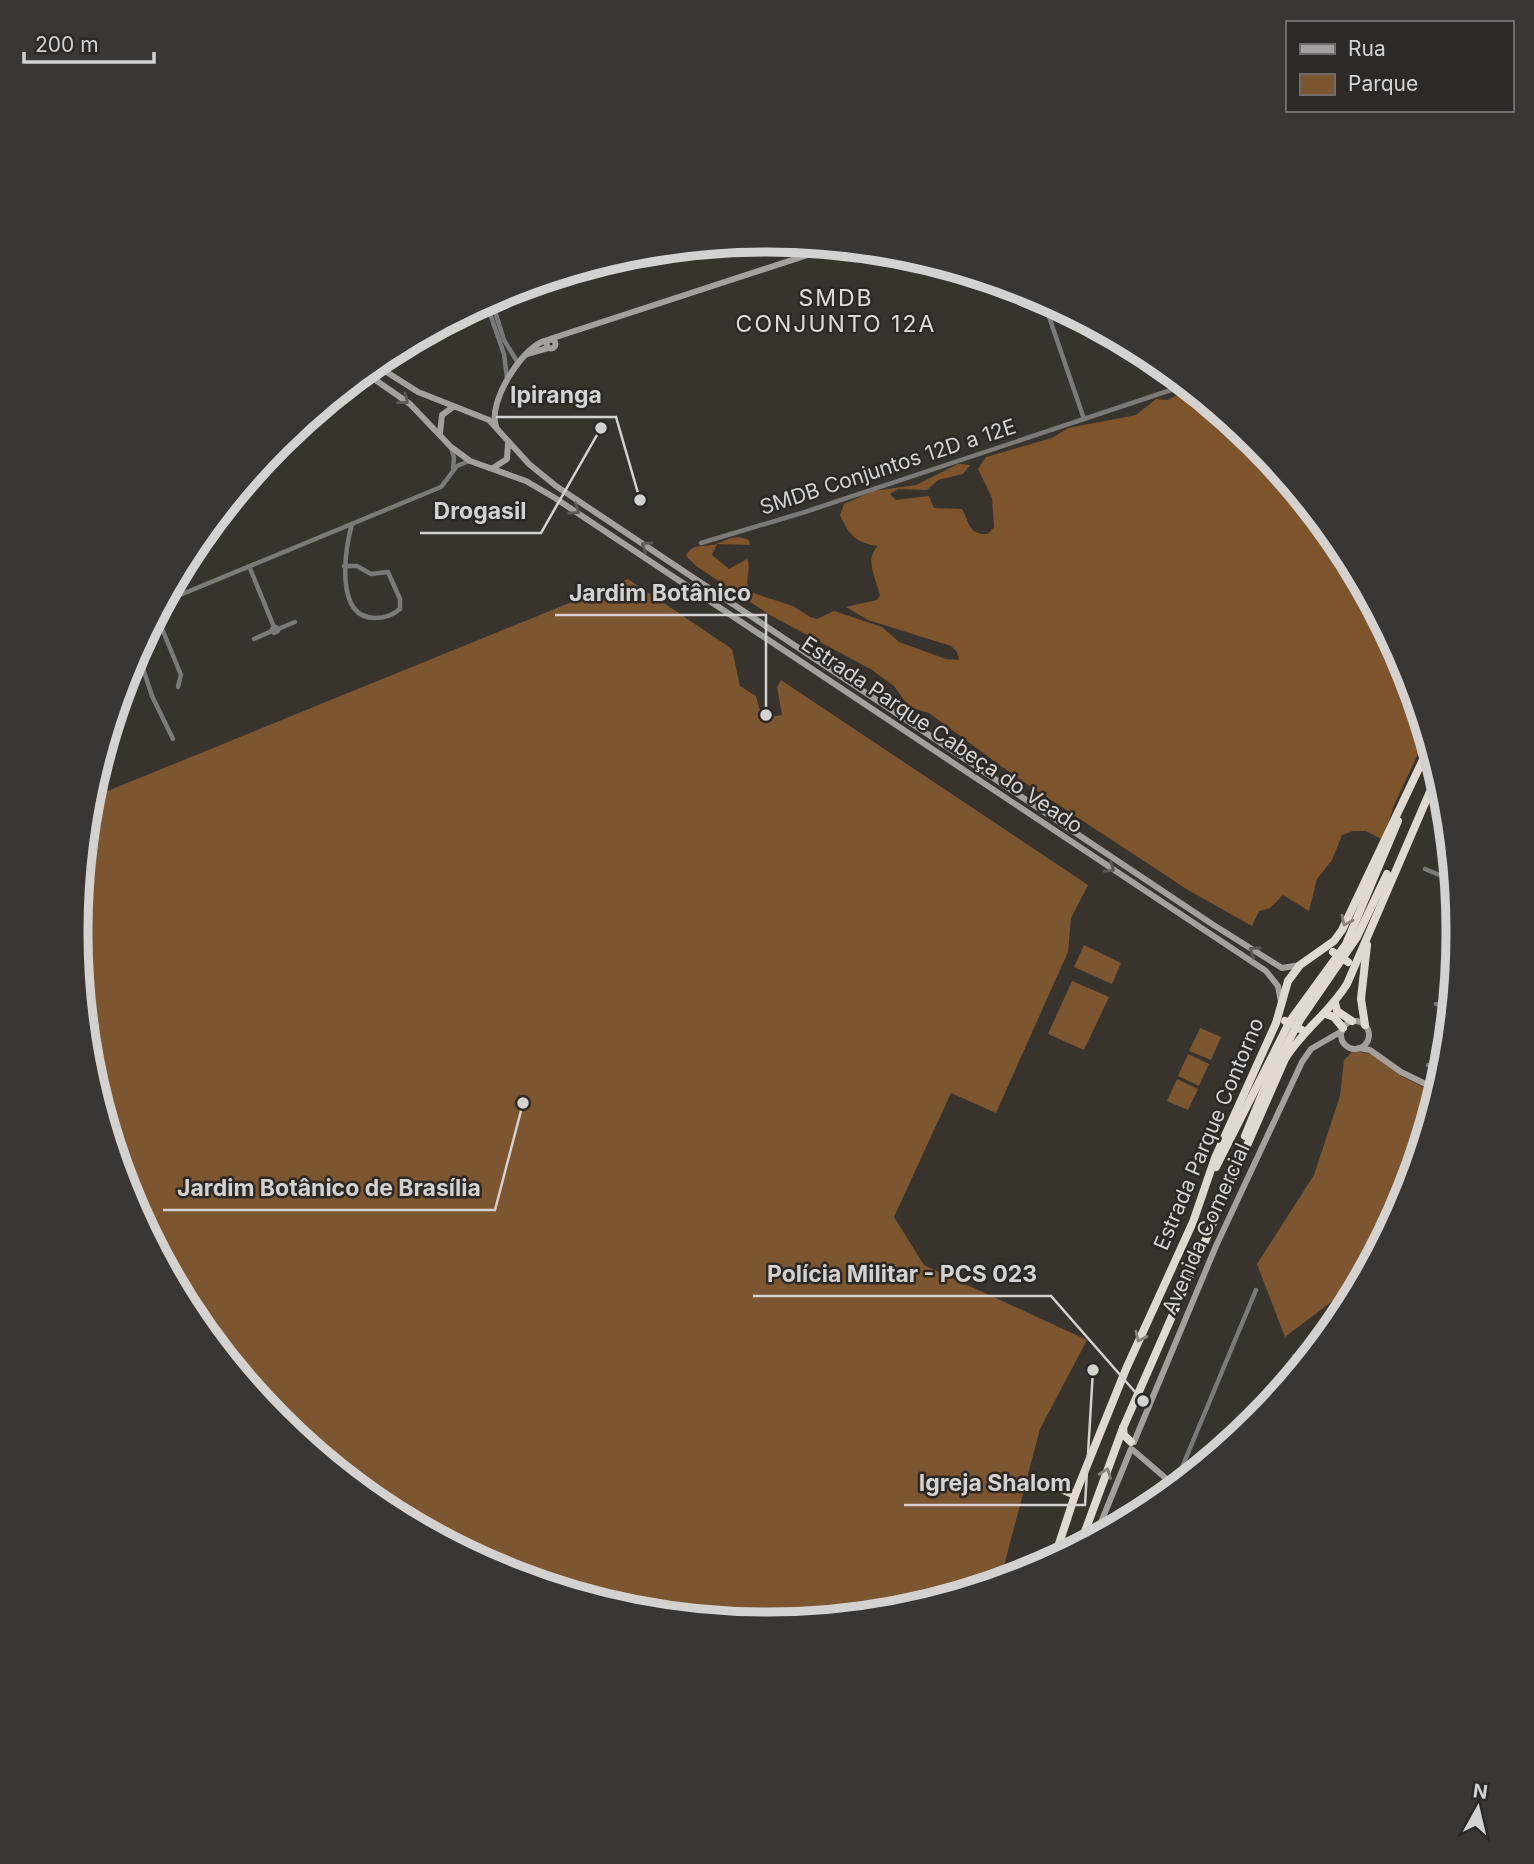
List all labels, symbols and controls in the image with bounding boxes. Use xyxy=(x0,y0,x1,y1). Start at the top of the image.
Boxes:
scale bar xyxy=(24,21,154,65)
legend xyxy=(1286,21,1513,112)
text: 200 m xyxy=(35,32,99,57)
text: Rua xyxy=(1348,36,1386,61)
text: Parque xyxy=(1348,71,1418,96)
district label: SMDB CONJUNTO 12A xyxy=(736,284,936,338)
callout: Ipiranga xyxy=(496,373,616,417)
text: Ipiranga xyxy=(510,381,602,409)
one-way arrow xyxy=(397,391,409,404)
street label: SMDB Conjuntos 12D a 12E xyxy=(757,413,1019,520)
callout: Drogasil xyxy=(420,489,541,533)
text: Drogasil xyxy=(434,497,526,525)
one-way arrow xyxy=(567,502,580,515)
one-way arrow xyxy=(640,541,653,554)
callout: Jardim Botânico xyxy=(555,571,766,615)
text: Jardim Botânico xyxy=(569,579,751,607)
street label: Estrada Parque Cabeça do Veado xyxy=(797,631,1088,838)
one-way arrow xyxy=(1103,860,1116,873)
one-way arrow xyxy=(1341,914,1355,926)
one-way arrow xyxy=(1249,947,1262,960)
street label: Estrada Parque Contorno xyxy=(1148,1014,1269,1254)
street label: Avenida Comercial xyxy=(1157,1139,1255,1318)
callout: Jardim Botânico de Brasília xyxy=(163,1166,495,1210)
text: Jardim Botânico de Brasília xyxy=(177,1174,481,1202)
callout: Polícia Militar - PCS 023 xyxy=(753,1252,1051,1296)
text: Polícia Militar - PCS 023 xyxy=(767,1260,1037,1288)
one-way arrow xyxy=(1134,1330,1148,1342)
callout: Igreja Shalom xyxy=(904,1461,1085,1505)
one-way arrow xyxy=(1098,1467,1112,1479)
text: Igreja Shalom xyxy=(919,1469,1071,1497)
north arrow xyxy=(1443,1773,1513,1843)
text: N xyxy=(1472,1779,1489,1804)

